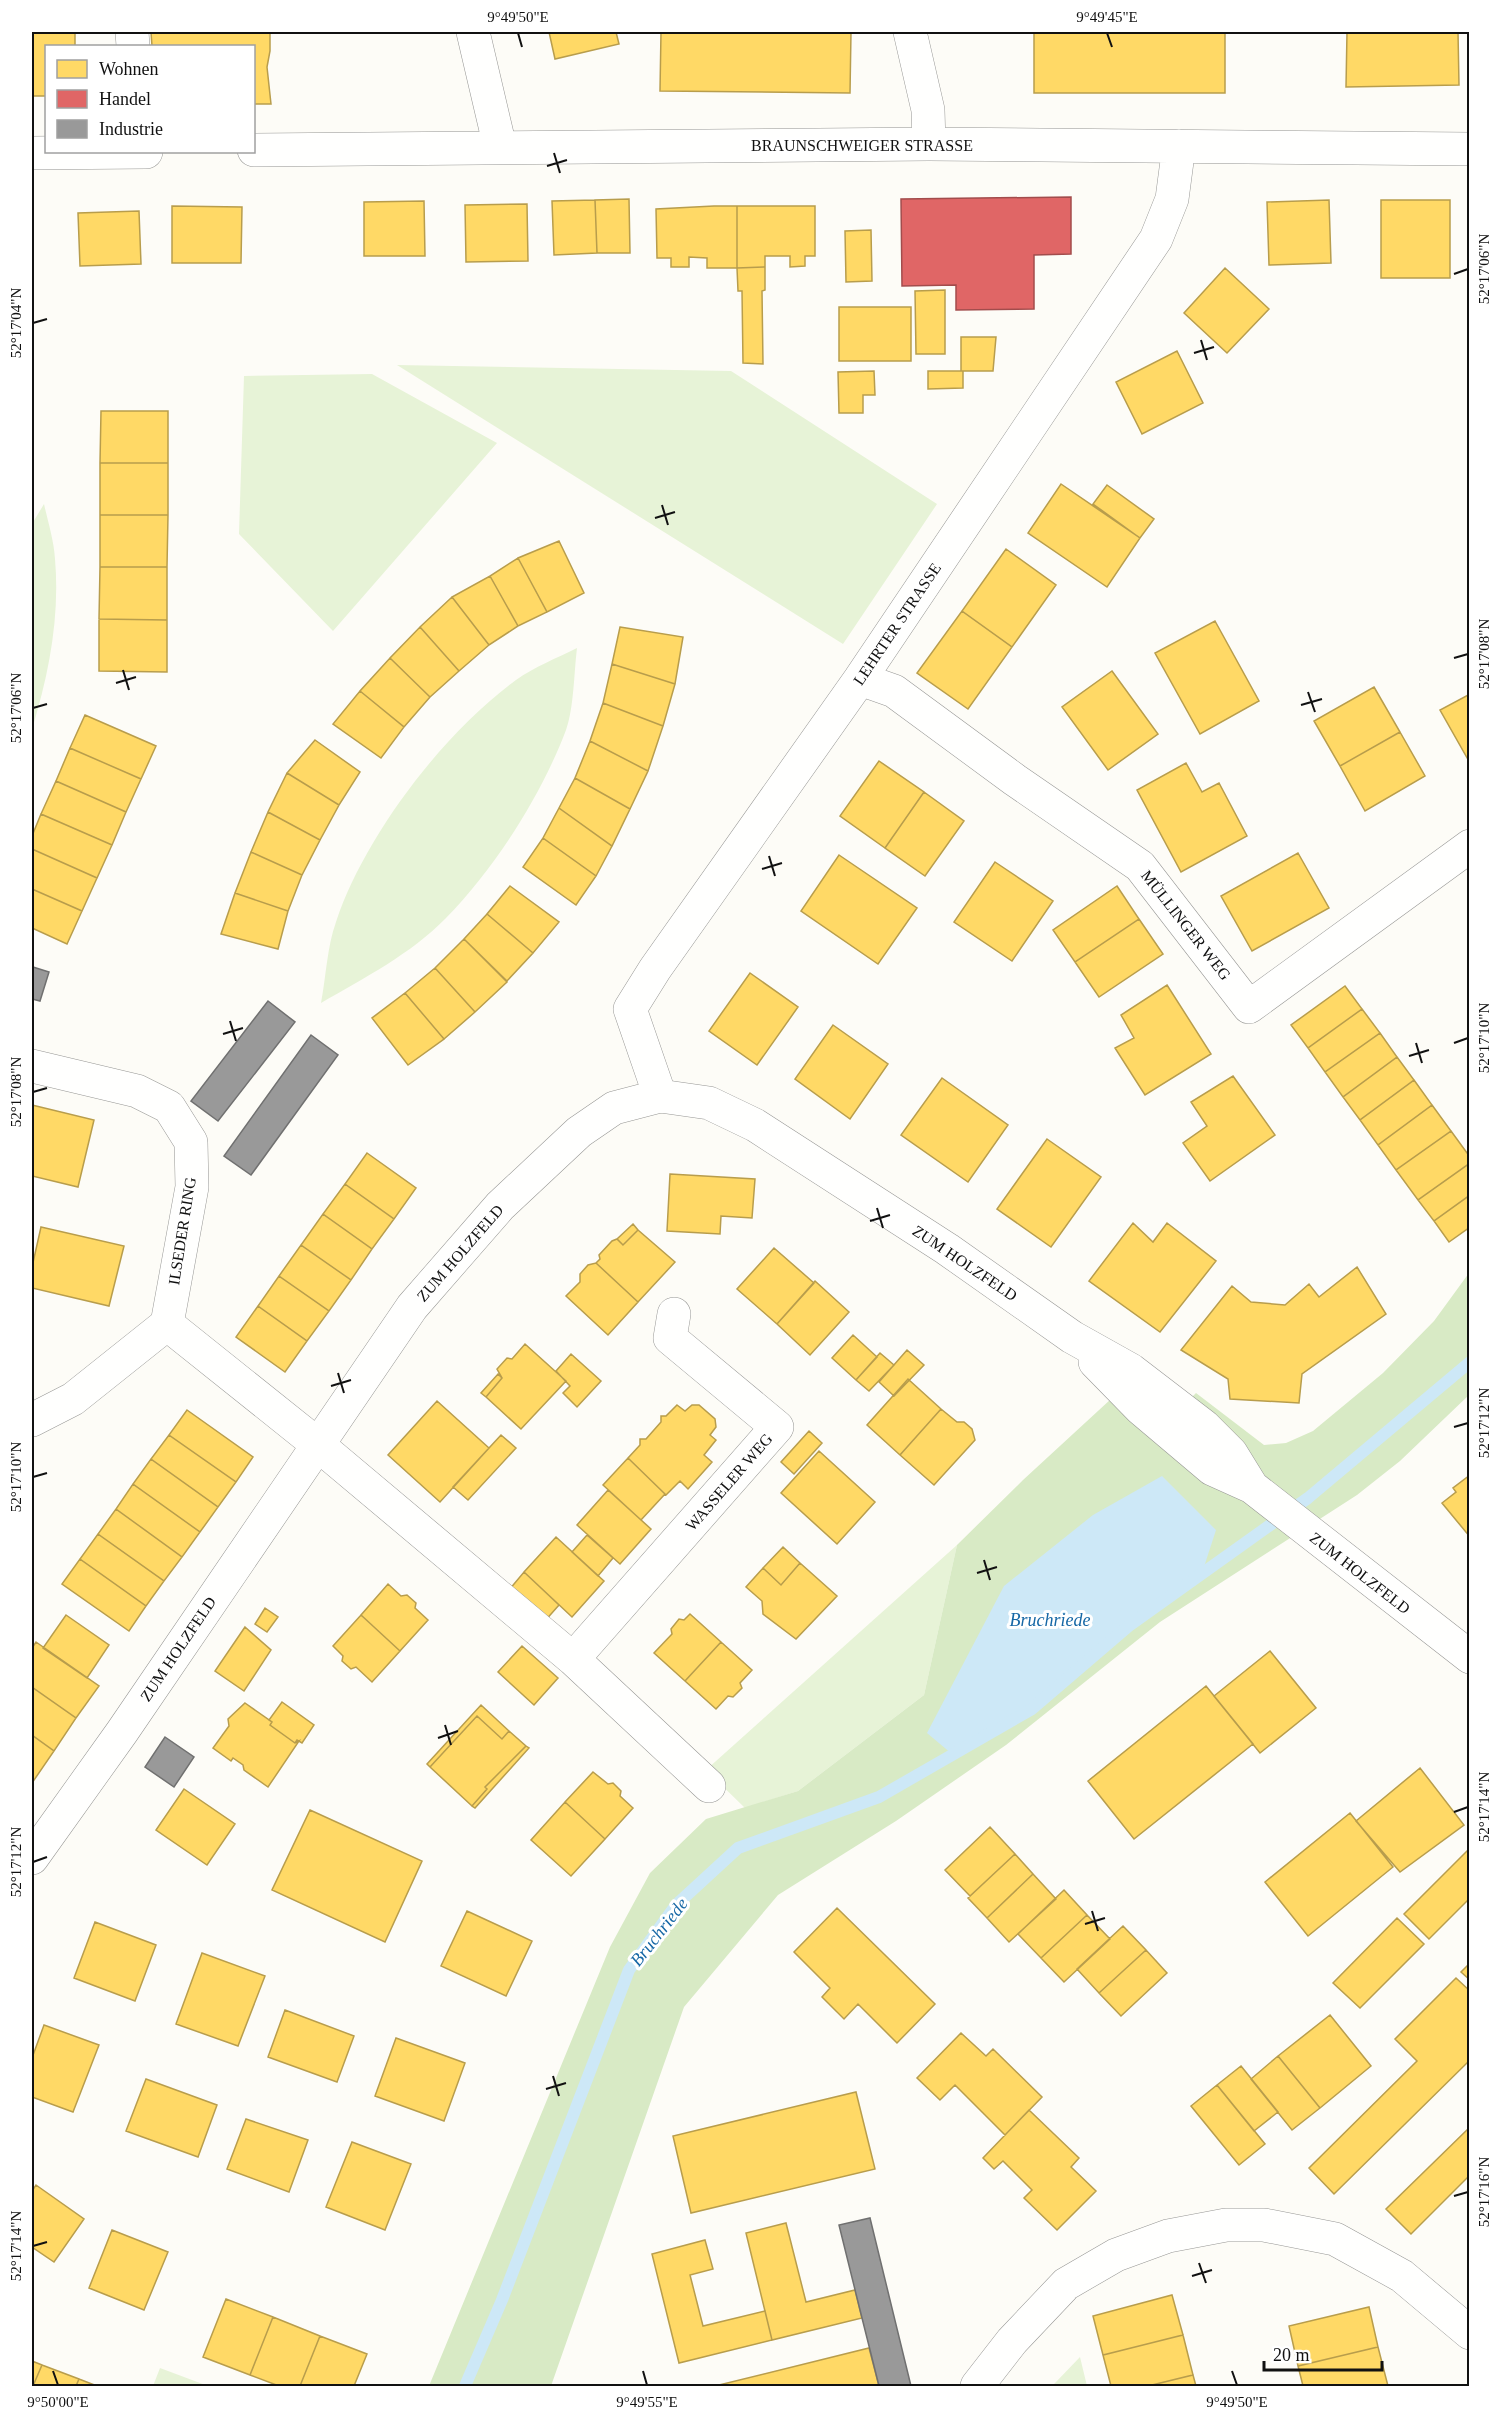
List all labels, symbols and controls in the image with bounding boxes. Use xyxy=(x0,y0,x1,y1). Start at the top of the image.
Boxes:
text: 9°49'50"E xyxy=(487,9,549,25)
text: 9°49'45"E xyxy=(1076,9,1138,25)
legend xyxy=(45,45,255,153)
text: Wohnen xyxy=(99,59,159,79)
text: Handel xyxy=(99,89,151,109)
text: Industrie xyxy=(99,119,163,139)
street label: BRAUNSCHWEIGER STRASSE xyxy=(751,137,973,154)
text: 52°17'06"N xyxy=(1476,234,1492,304)
text: 52°17'04"N xyxy=(8,288,24,358)
street label: LEHRTER STRASSE xyxy=(850,560,944,688)
text: 52°17'08"N xyxy=(1476,619,1492,689)
text: 52°17'06"N xyxy=(8,673,24,743)
street label: MÜLLINGER WEG xyxy=(1138,867,1234,984)
text: 52°17'10"N xyxy=(1476,1003,1492,1073)
text: 52°17'08"N xyxy=(8,1057,24,1127)
street label: ILSEDER RING xyxy=(165,1175,199,1286)
street label: ZUM HOLZFELD xyxy=(413,1201,507,1305)
street label: ZUM HOLZFELD xyxy=(910,1222,1020,1304)
text: 52°17'12"N xyxy=(1476,1388,1492,1458)
street label: WASSELER WEG xyxy=(682,1430,776,1534)
text: 52°17'10"N xyxy=(8,1442,24,1512)
street label: ZUM HOLZFELD xyxy=(1307,1529,1413,1617)
street label: ZUM HOLZFELD xyxy=(137,1594,219,1704)
water label: Bruchriede xyxy=(1010,1610,1090,1630)
text: 52°17'14"N xyxy=(1476,1772,1492,1842)
text: 52°17'12"N xyxy=(8,1827,24,1897)
water label: Bruchriede xyxy=(626,1894,692,1970)
text: 52°17'16"N xyxy=(1476,2157,1492,2227)
text: 52°17'14"N xyxy=(8,2211,24,2281)
scale bar xyxy=(1264,2334,1382,2372)
text: 20 m xyxy=(1273,2345,1310,2365)
text: 9°50'00"E xyxy=(27,2394,89,2410)
text: 9°49'55"E xyxy=(616,2394,678,2410)
text: 9°49'50"E xyxy=(1206,2394,1268,2410)

